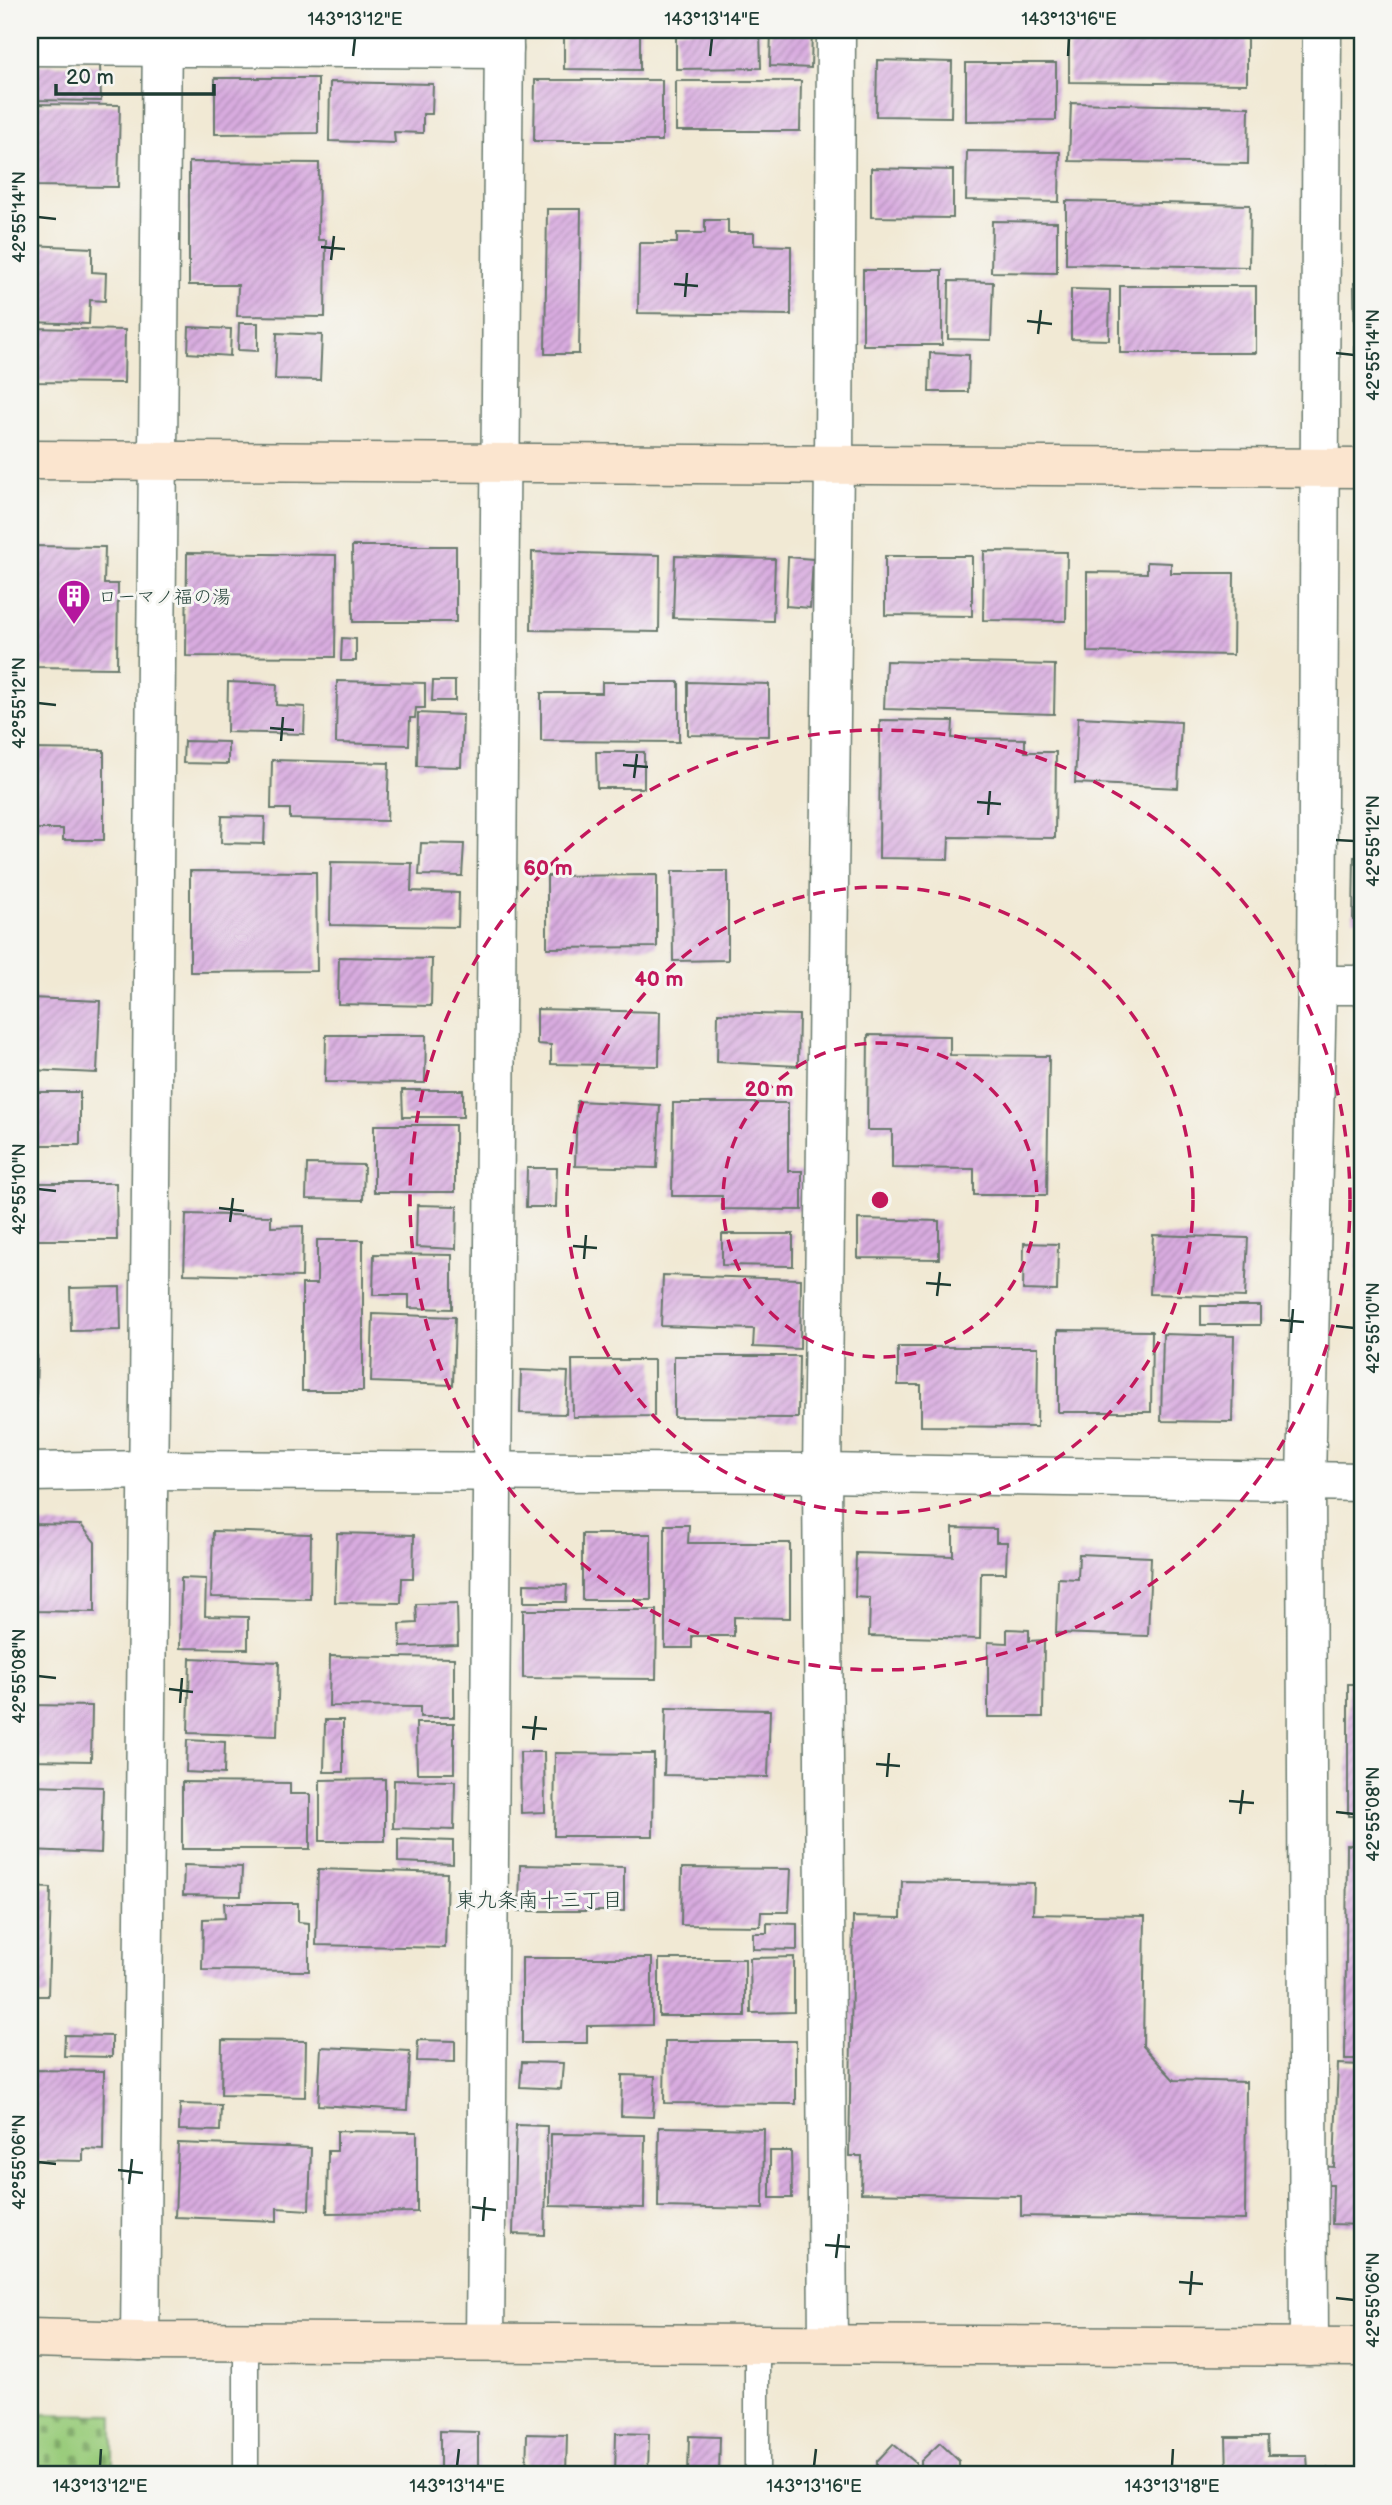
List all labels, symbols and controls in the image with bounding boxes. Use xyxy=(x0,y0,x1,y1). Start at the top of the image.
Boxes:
text: 143°13'12"E xyxy=(307,9,403,30)
text: 143°13'14"E xyxy=(664,9,760,30)
text: 143°13'16"E xyxy=(1021,9,1117,30)
scale bar xyxy=(56,52,214,96)
text: 20 m xyxy=(66,65,114,90)
text: 42°55'14"N xyxy=(9,171,30,263)
text: 42°55'14"N xyxy=(1363,309,1384,401)
building icon: ローマノ福の湯 xyxy=(55,577,93,626)
place label: ローマノ福の湯 xyxy=(98,586,231,609)
text: 42°55'12"N xyxy=(9,657,30,749)
text: 42°55'12"N xyxy=(1363,795,1384,887)
text: 60 m xyxy=(523,856,573,881)
text: 40 m xyxy=(634,967,684,992)
text: 20 m xyxy=(745,1077,793,1102)
text: 42°55'10"N xyxy=(9,1143,30,1235)
centre of rings xyxy=(868,1188,892,1212)
text: 42°55'10"N xyxy=(1363,1282,1384,1374)
text: 42°55'08"N xyxy=(9,1628,30,1724)
text: 42°55'08"N xyxy=(1363,1766,1384,1862)
district label: 東九条南十三丁目 xyxy=(455,1888,623,1913)
text: 42°55'06"N xyxy=(9,2114,30,2210)
text: 42°55'06"N xyxy=(1363,2252,1384,2348)
text: 143°13'12"E xyxy=(52,2476,148,2497)
text: 143°13'14"E xyxy=(409,2476,505,2497)
text: 143°13'16"E xyxy=(766,2476,862,2497)
text: 143°13'18"E xyxy=(1124,2476,1220,2497)

